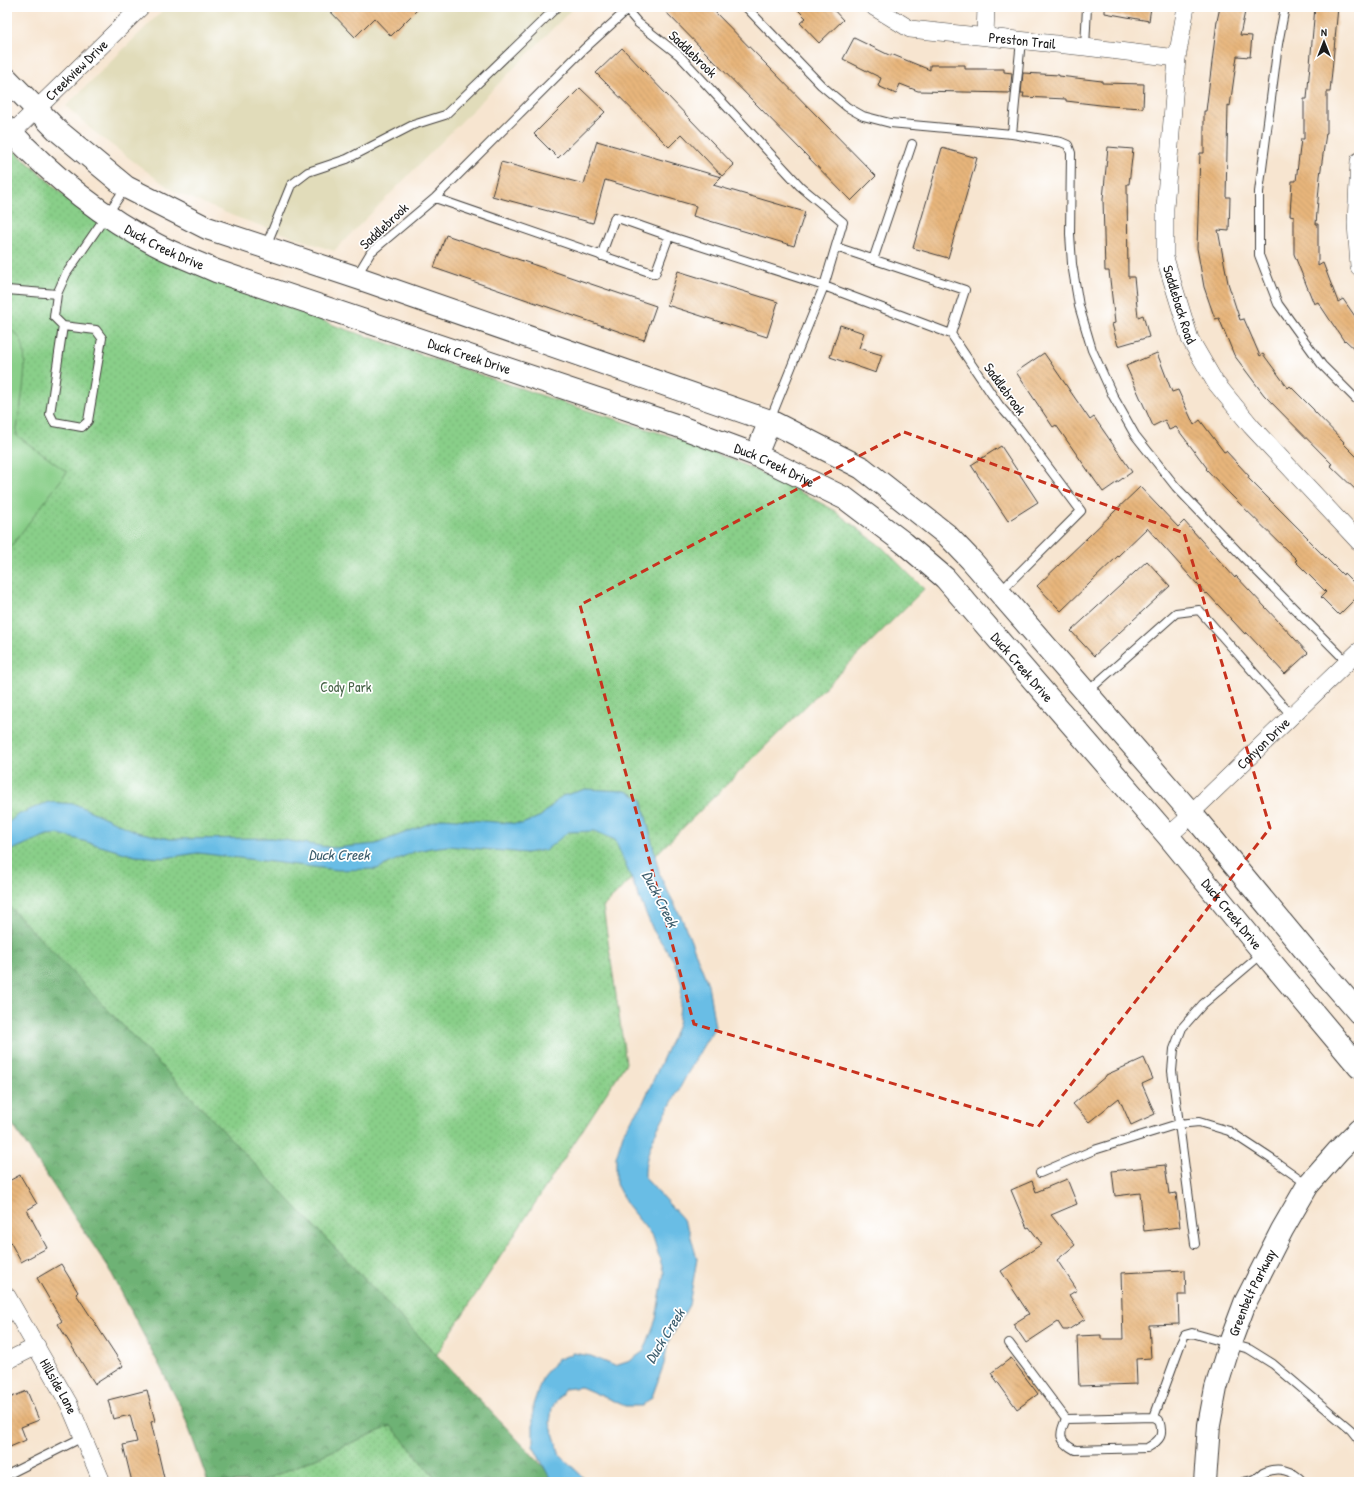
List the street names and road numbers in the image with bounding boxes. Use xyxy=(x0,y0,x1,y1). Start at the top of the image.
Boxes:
street label: Saddlebrook xyxy=(665,26,722,82)
street label: Preston Trail xyxy=(988,27,1057,53)
street label: Creekview Drive xyxy=(41,35,112,105)
street label: Saddlebrook xyxy=(355,198,412,253)
street label: Duck Creek Drive xyxy=(122,219,208,274)
street label: Saddleback Road xyxy=(1159,263,1201,348)
street label: Duck Creek Drive xyxy=(426,333,514,378)
street label: Saddlebrook xyxy=(980,359,1031,419)
street label: Duck Creek Drive xyxy=(732,438,818,491)
street label: Duck Creek Drive xyxy=(987,628,1058,706)
street label: Canyon Drive xyxy=(1232,713,1294,773)
street label: Duck Creek Drive xyxy=(1198,874,1267,954)
street label: Greenbelt Parkway xyxy=(1223,1245,1281,1339)
street label: Hillside Lane xyxy=(36,1355,82,1417)

